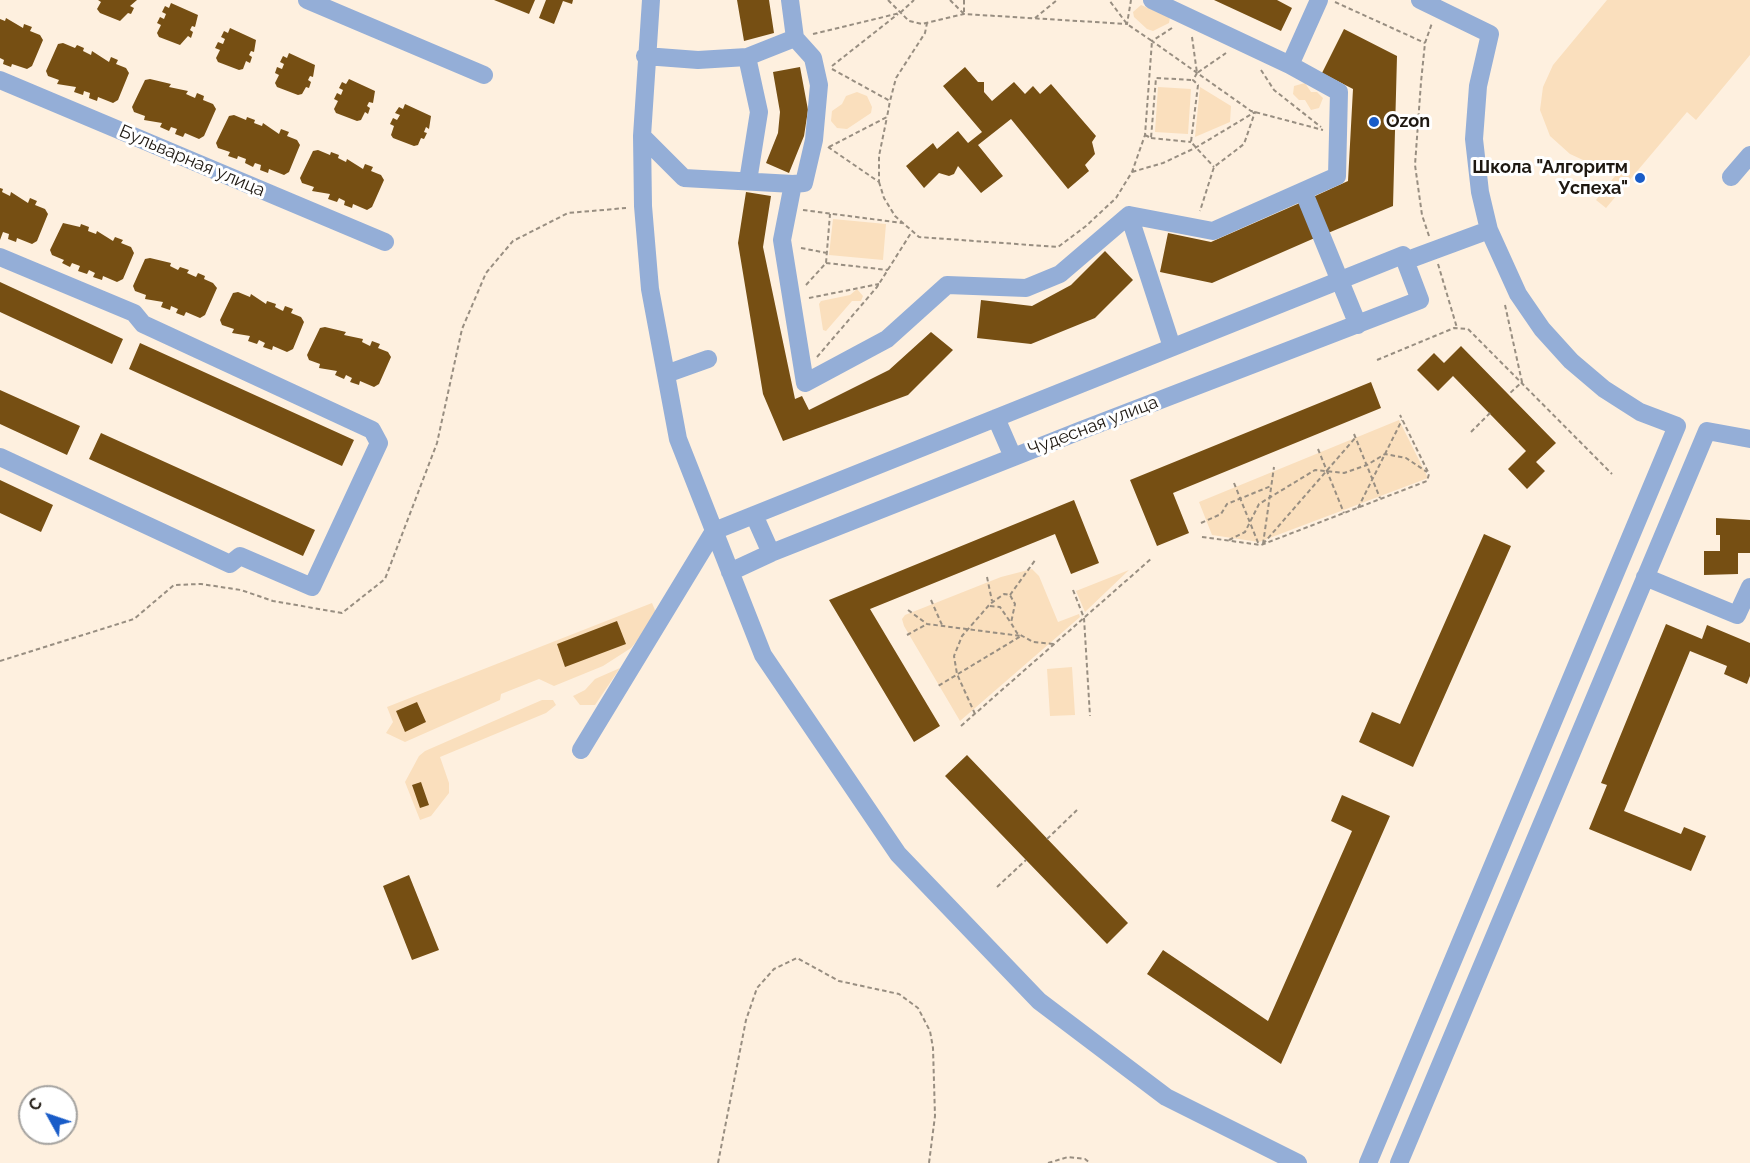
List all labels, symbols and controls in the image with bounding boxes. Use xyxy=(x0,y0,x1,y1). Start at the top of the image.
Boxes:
place label: Ozon xyxy=(1386,111,1430,133)
marker: Ozon xyxy=(1367,115,1381,129)
street label: Бульварная улица xyxy=(116,121,268,201)
place label: Школа "Алгоритм Успеха" xyxy=(1472,157,1628,200)
marker: Школа "Алгоритм Успеха" xyxy=(1633,171,1647,185)
street label: Чудесная улица xyxy=(1025,391,1161,461)
north arrow xyxy=(18,1085,78,1145)
text: С xyxy=(25,1094,46,1115)

